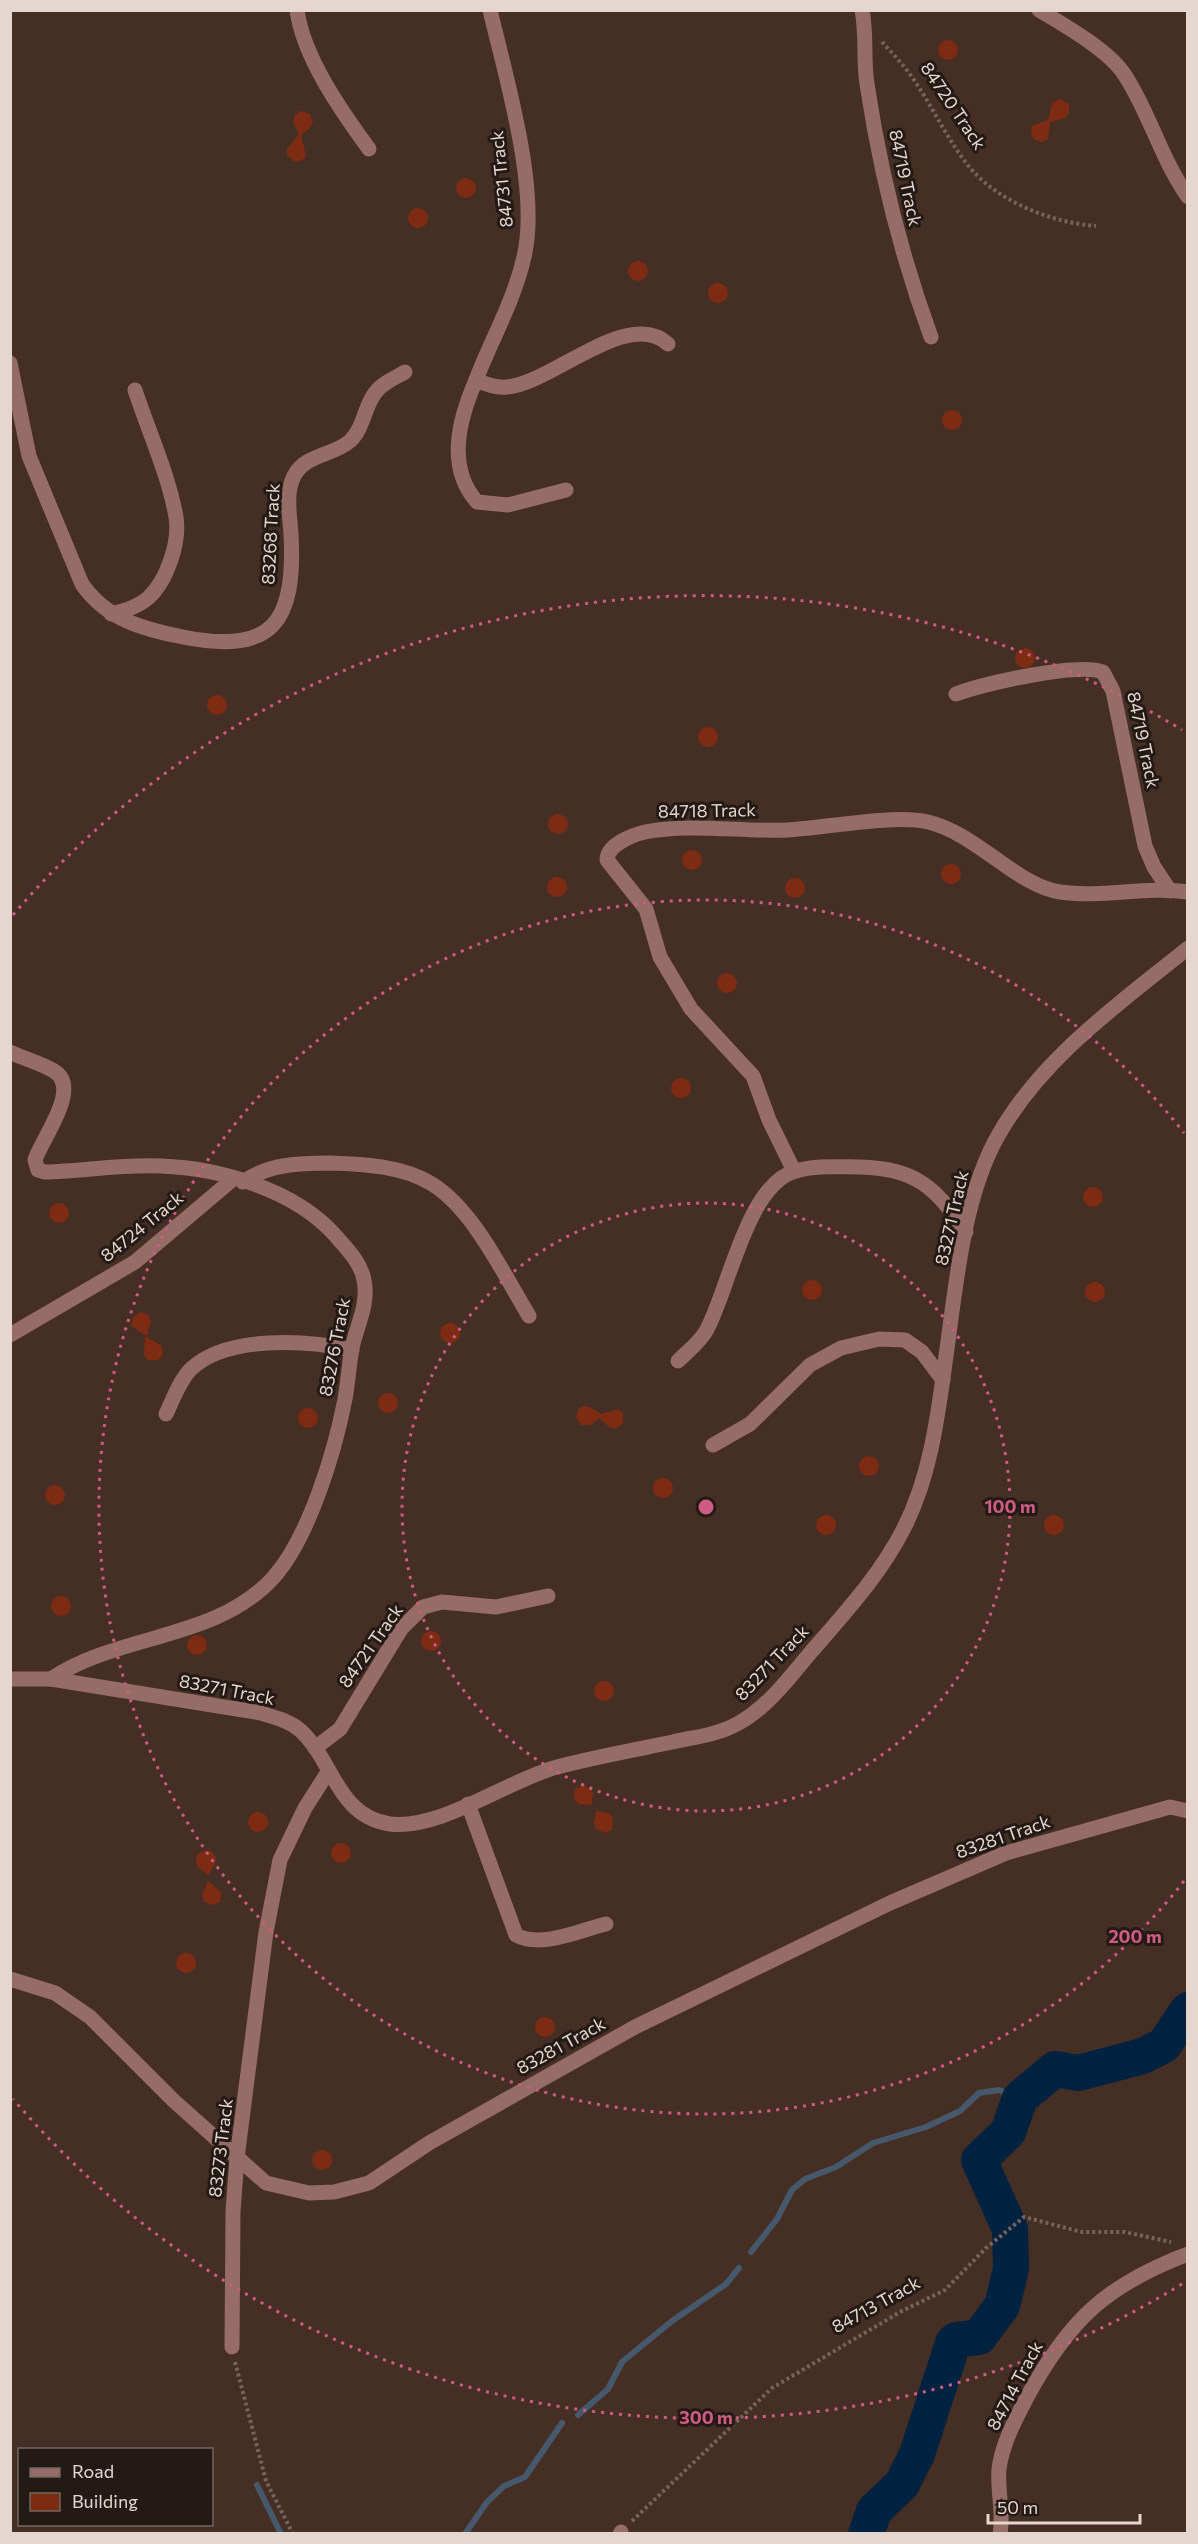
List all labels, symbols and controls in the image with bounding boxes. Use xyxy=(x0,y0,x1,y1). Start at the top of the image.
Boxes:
street label: 84720 Track xyxy=(916,57,991,154)
street label: 84719 Track xyxy=(885,128,927,228)
street label: 84731 Track xyxy=(485,129,517,229)
street label: 83268 Track xyxy=(256,482,284,585)
street label: 84719 Track xyxy=(1123,690,1165,790)
street label: 84718 Track xyxy=(658,798,756,822)
street label: 83271 Track xyxy=(929,1168,973,1267)
street label: 84724 Track xyxy=(96,1186,187,1266)
street label: 83276 Track xyxy=(314,1295,354,1398)
text: 100 m xyxy=(984,1495,1036,1517)
centre of rings xyxy=(696,1497,716,1517)
street label: 84721 Track xyxy=(333,1599,407,1692)
street label: 83271 Track xyxy=(730,1620,813,1705)
street label: 83271 Track xyxy=(178,1669,277,1709)
street label: 83281 Track xyxy=(953,1810,1053,1862)
text: 200 m xyxy=(1108,1925,1162,1947)
street label: 83281 Track xyxy=(512,2012,609,2079)
street label: 83273 Track xyxy=(203,2097,237,2199)
street label: 84713 Track xyxy=(828,2271,924,2337)
street label: 84714 Track xyxy=(981,2337,1047,2434)
text: 300 m xyxy=(679,2406,733,2428)
legend xyxy=(18,2448,213,2526)
text: Road xyxy=(72,2460,114,2482)
scale bar xyxy=(988,2487,1140,2525)
text: Building xyxy=(72,2490,138,2512)
text: 50 m xyxy=(997,2496,1038,2518)

